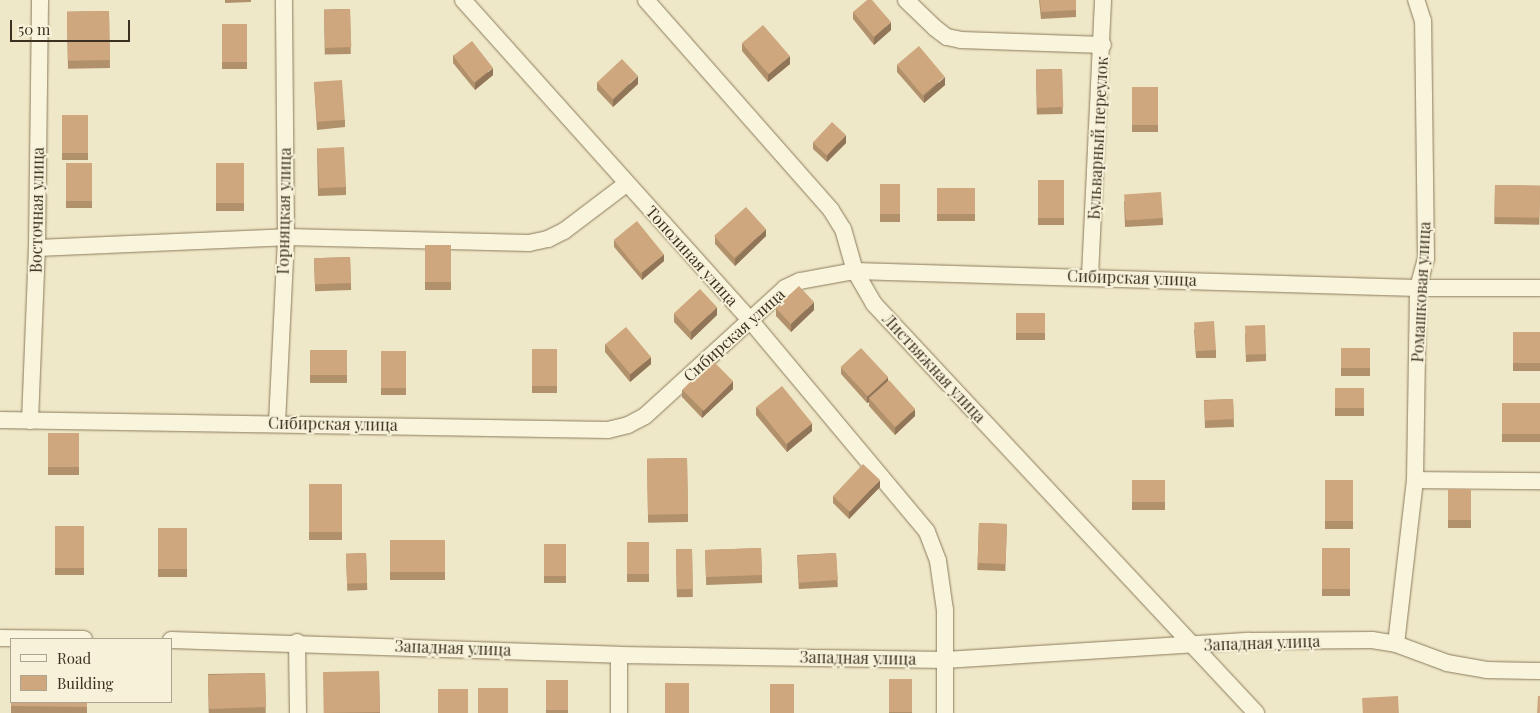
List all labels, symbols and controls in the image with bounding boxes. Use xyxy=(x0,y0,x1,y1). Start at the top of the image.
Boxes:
scale bar xyxy=(12,10,132,42)
text: 50 m xyxy=(18,19,50,39)
street label: Бульварный переулок xyxy=(1084,56,1112,220)
street label: Восточная улица xyxy=(26,147,48,273)
street label: Горняцкая улица xyxy=(273,147,295,275)
street label: Тополиная улица xyxy=(642,202,742,310)
street label: Ромашковая улица xyxy=(1408,221,1434,363)
street label: Сибирская улица xyxy=(1067,266,1197,290)
street label: Сибирская улица xyxy=(679,284,789,386)
street label: Листвяжная улица xyxy=(879,310,989,426)
street label: Сибирская улица xyxy=(268,413,398,435)
street label: Западная улица xyxy=(1204,631,1320,655)
street label: Западная улица xyxy=(395,636,511,660)
legend xyxy=(10,638,172,703)
street label: Западная улица xyxy=(800,647,916,669)
text: Road xyxy=(57,648,91,668)
text: Building xyxy=(57,673,113,693)

